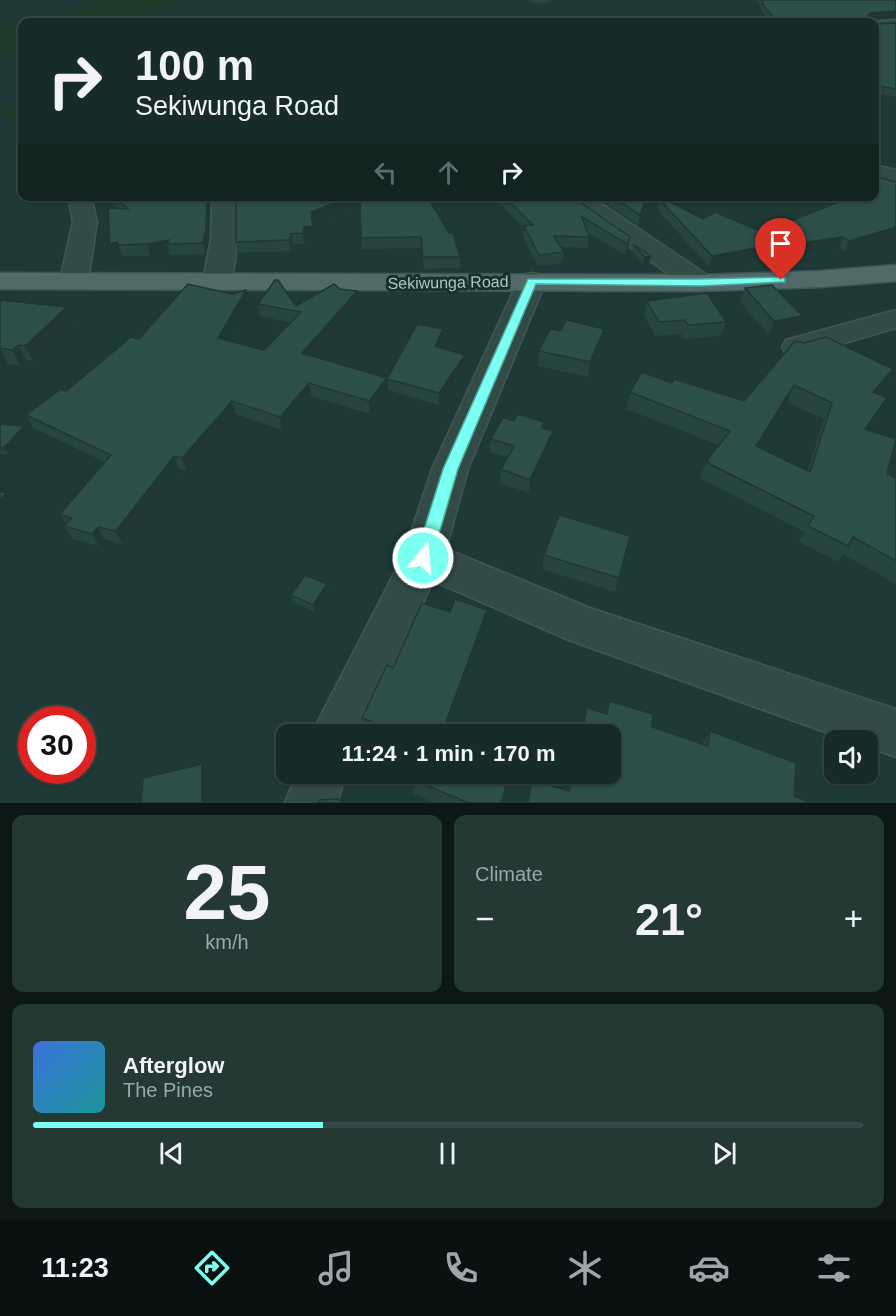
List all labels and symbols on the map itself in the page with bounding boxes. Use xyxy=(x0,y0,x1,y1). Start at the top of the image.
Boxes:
pin xyxy=(755,218,806,280)
street label: Sekiwunga Road xyxy=(387,273,509,292)
position arrow xyxy=(391,526,455,590)
speed limit sign: 30 xyxy=(18,706,96,784)

